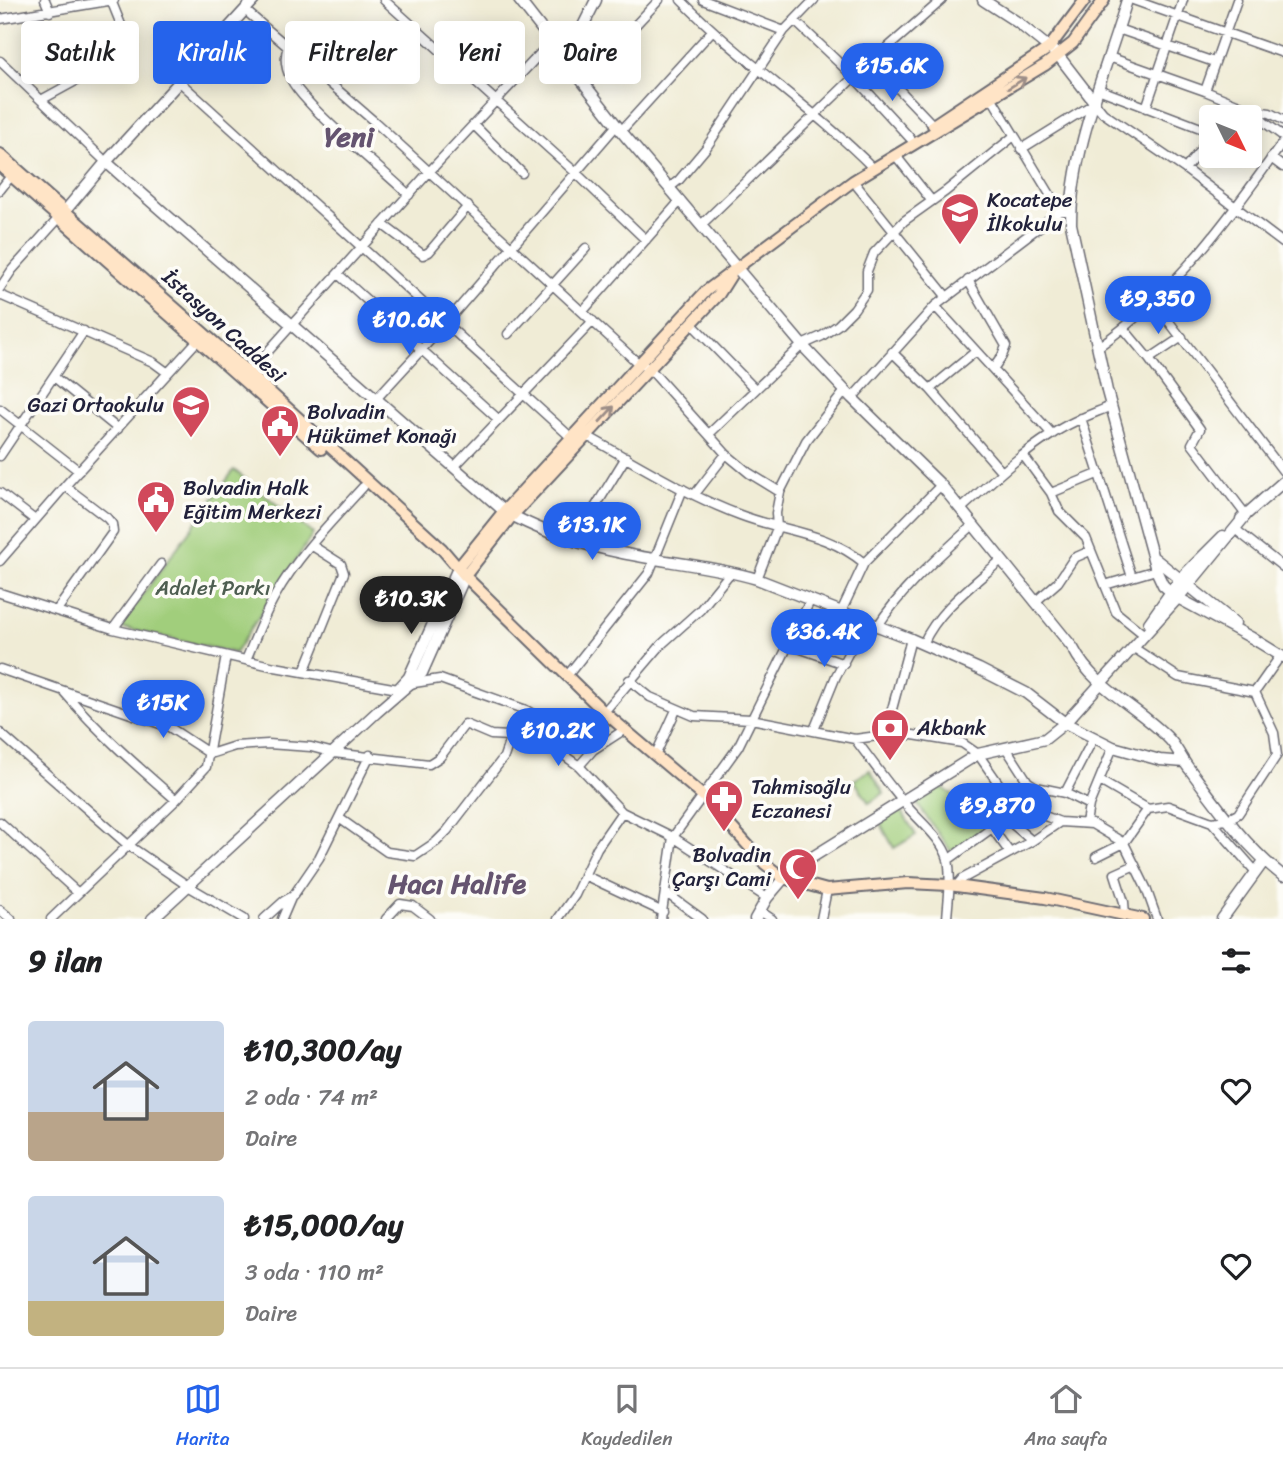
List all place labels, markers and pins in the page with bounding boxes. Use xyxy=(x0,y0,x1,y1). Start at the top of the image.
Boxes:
pin: ₺15.6K xyxy=(835,43,949,103)
place label: Kocatepe İlkokulu xyxy=(986,181,1073,243)
school or university icon: Kocatepe İlkokulu xyxy=(939,191,981,246)
pin: ₺9,350 xyxy=(1101,276,1215,336)
pin: ₺10.6K xyxy=(352,298,466,357)
school or university icon: Gazi Ortaokulu xyxy=(170,384,212,439)
place label: Gazi Ortaokulu xyxy=(28,386,164,424)
place label: Bolvadin Hükümet Konağı xyxy=(307,393,457,455)
public building icon: Bolvadin Hükümet Konağı xyxy=(259,403,301,458)
place label: Bolvadin Halk Eğitim Merkezi xyxy=(183,469,322,531)
public building icon: Bolvadin Halk Eğitim Merkezi xyxy=(135,479,177,534)
pin: ₺13.1K xyxy=(535,503,649,562)
pin: ₺10.3K xyxy=(354,576,468,636)
pin: ₺36.4K xyxy=(767,610,881,669)
pin: ₺15K xyxy=(122,680,204,740)
bank icon: Akbank xyxy=(869,707,911,762)
pin: ₺10.2K xyxy=(501,708,615,768)
place label: Akbank xyxy=(916,709,987,747)
place label: Tahmisoğlu Eczanesi xyxy=(751,768,852,830)
pharmacy icon: Tahmisoğlu Eczanesi xyxy=(703,778,745,833)
pin: ₺9,870 xyxy=(941,784,1055,843)
place label: Bolvadin Çarşı Cami xyxy=(672,836,772,898)
mosque icon: Bolvadin Çarşı Cami xyxy=(777,846,819,901)

